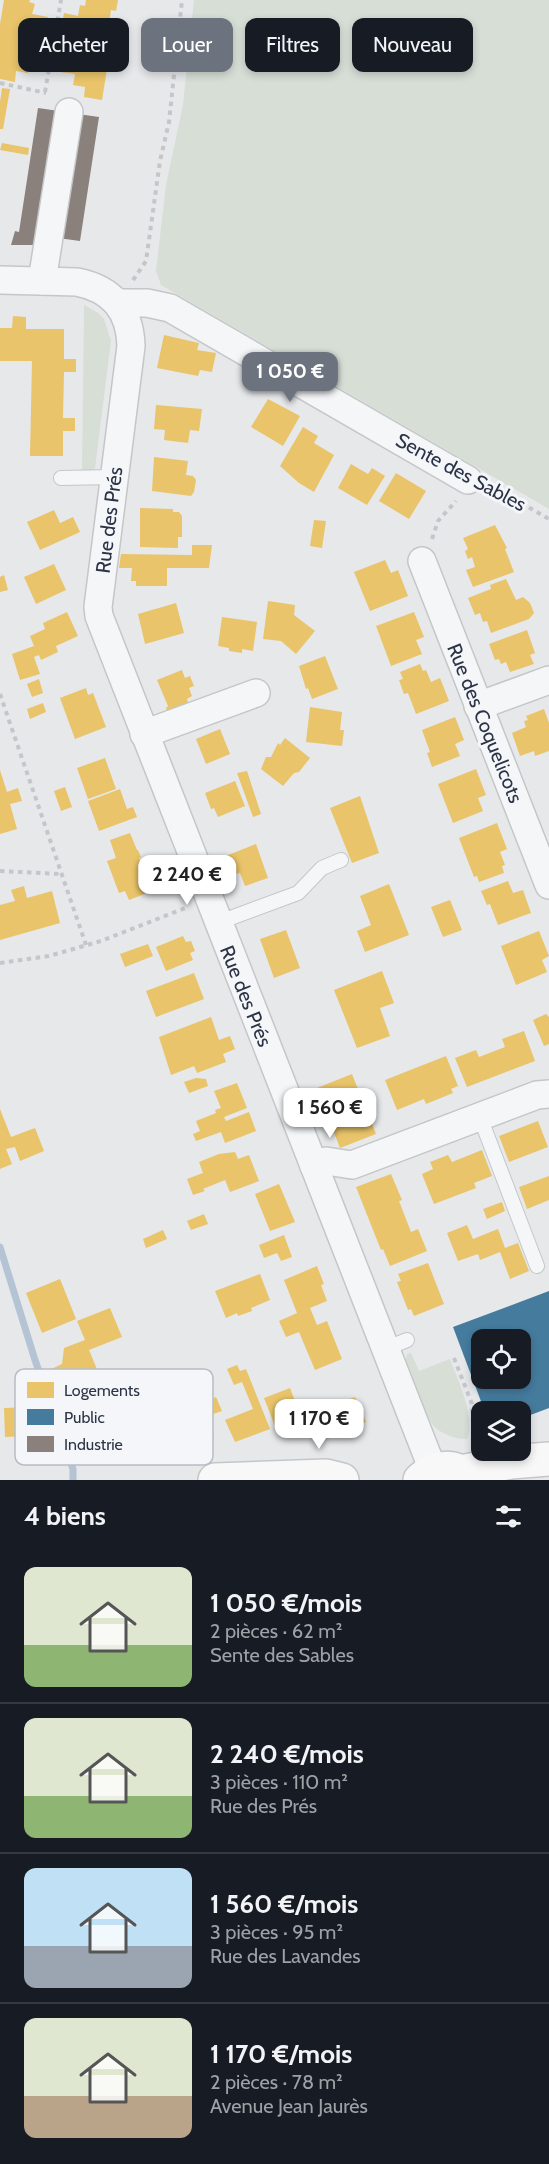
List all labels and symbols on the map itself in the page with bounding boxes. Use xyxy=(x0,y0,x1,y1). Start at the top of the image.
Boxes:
pin: 1 050 € xyxy=(235,352,345,403)
street label: Sente des Sables xyxy=(392,428,530,516)
street label: Rue des Prés xyxy=(91,465,127,575)
street label: Rue des Coquelicots xyxy=(442,640,528,806)
pin: 2 240 € xyxy=(132,855,242,906)
street label: Rue des Prés xyxy=(215,942,277,1050)
pin: 1 560 € xyxy=(275,1088,385,1139)
legend xyxy=(15,1369,213,1465)
text: Logements xyxy=(64,1381,140,1400)
pin: 1 170 € xyxy=(264,1399,374,1450)
text: Public xyxy=(64,1408,105,1427)
text: Industrie xyxy=(64,1435,123,1454)

